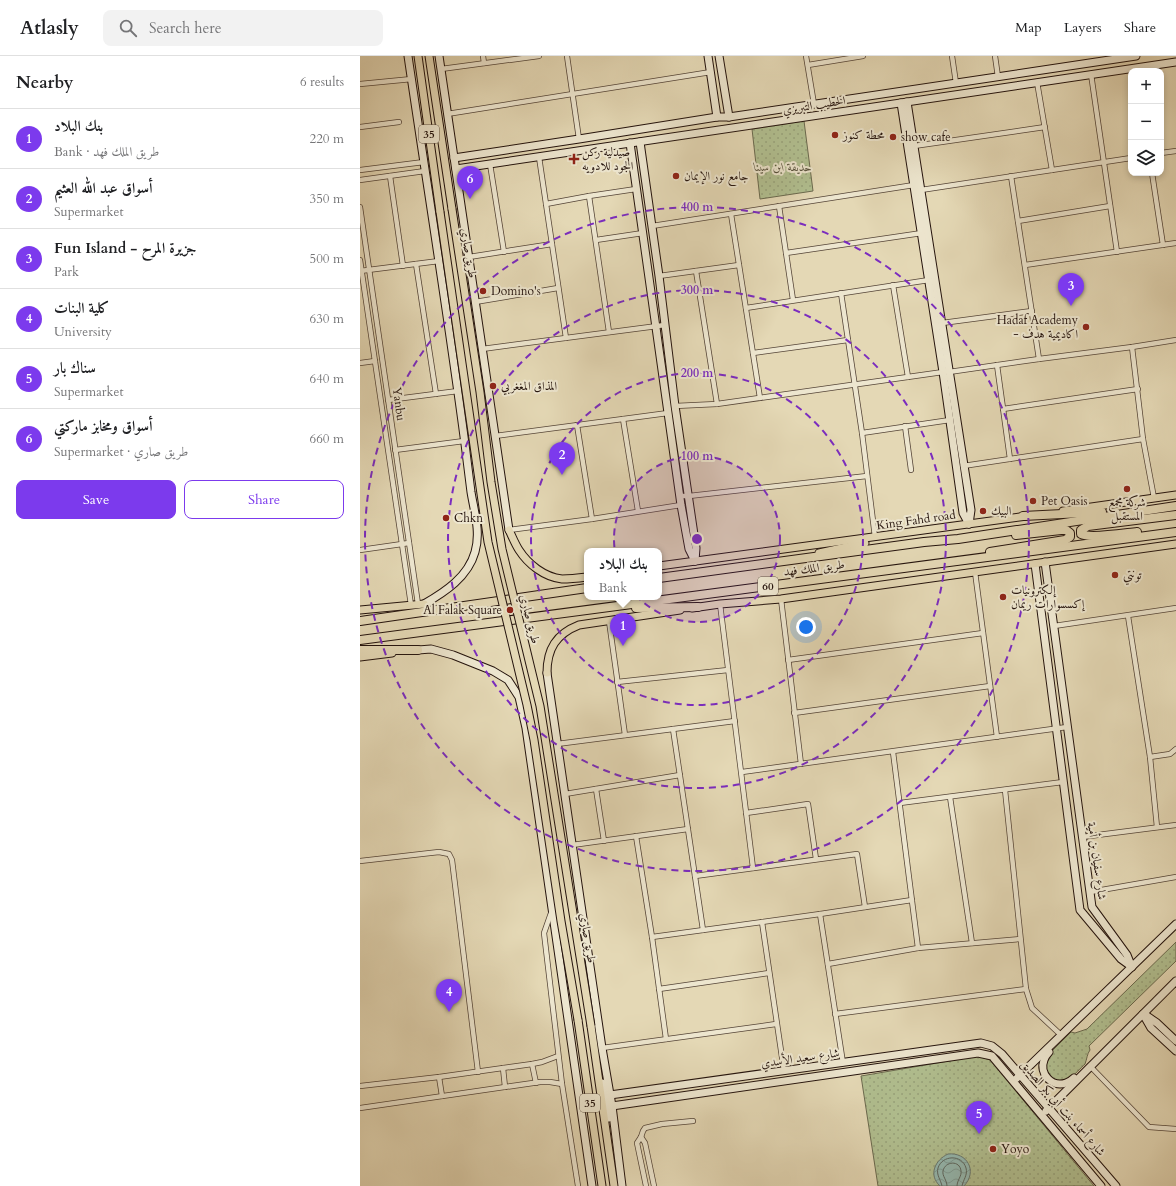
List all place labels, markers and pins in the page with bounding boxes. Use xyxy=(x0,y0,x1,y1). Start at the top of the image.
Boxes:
place label: محطة كنوز xyxy=(842,127,885,143)
place label: show cafe xyxy=(901,129,951,145)
marker: محطة كنوز xyxy=(830,130,840,140)
marker: show cafe xyxy=(888,132,898,142)
place label: صيدلية ركن الجود للادويه xyxy=(582,144,634,174)
marker: صيدلية ركن الجود للادويه xyxy=(569,154,579,164)
pin: 6 xyxy=(457,166,483,199)
place label: جامع نور الإيمان xyxy=(684,168,748,187)
marker: جامع نور الإيمان xyxy=(671,171,681,181)
pin: 3 xyxy=(1058,273,1084,306)
place label: Domino's xyxy=(491,283,541,299)
marker: Domino's xyxy=(478,286,488,296)
place label: Hadaf Academy - اكاديمية هدف xyxy=(997,312,1079,342)
marker: Hadaf Academy - اكاديمية هدف xyxy=(1081,322,1091,332)
place label: المذاق المغغربي xyxy=(501,378,558,396)
marker: المذاق المغغربي xyxy=(488,381,498,391)
pin: 2 xyxy=(549,442,575,475)
marker: شركة مجمع المستقبل xyxy=(1122,484,1132,494)
place label: Pet Oasis xyxy=(1041,493,1088,509)
place label: شركة مجمع المستقبل xyxy=(1108,494,1146,525)
marker: Pet Oasis xyxy=(1028,496,1038,506)
place label: البيك xyxy=(991,503,1012,519)
marker: البيك xyxy=(978,506,988,516)
place label: Chkn xyxy=(454,510,483,526)
marker: Chkn xyxy=(441,513,451,523)
centre of rings xyxy=(690,532,704,546)
place label: تونتي xyxy=(1123,567,1142,586)
marker: تونتي xyxy=(1110,570,1120,580)
place label: إلكترونيات إكسسوارات ريمان xyxy=(1011,582,1086,612)
marker: إلكترونيات إكسسوارات ريمان xyxy=(998,592,1008,602)
place label: Al Falak Square xyxy=(423,602,502,618)
marker: Al Falak Square xyxy=(505,605,515,615)
pin: 1 xyxy=(610,613,636,646)
pin: 4 xyxy=(436,979,462,1012)
pin: 5 xyxy=(966,1101,992,1134)
place label: Yoyo xyxy=(1001,1141,1030,1157)
marker: Yoyo xyxy=(988,1144,998,1154)

